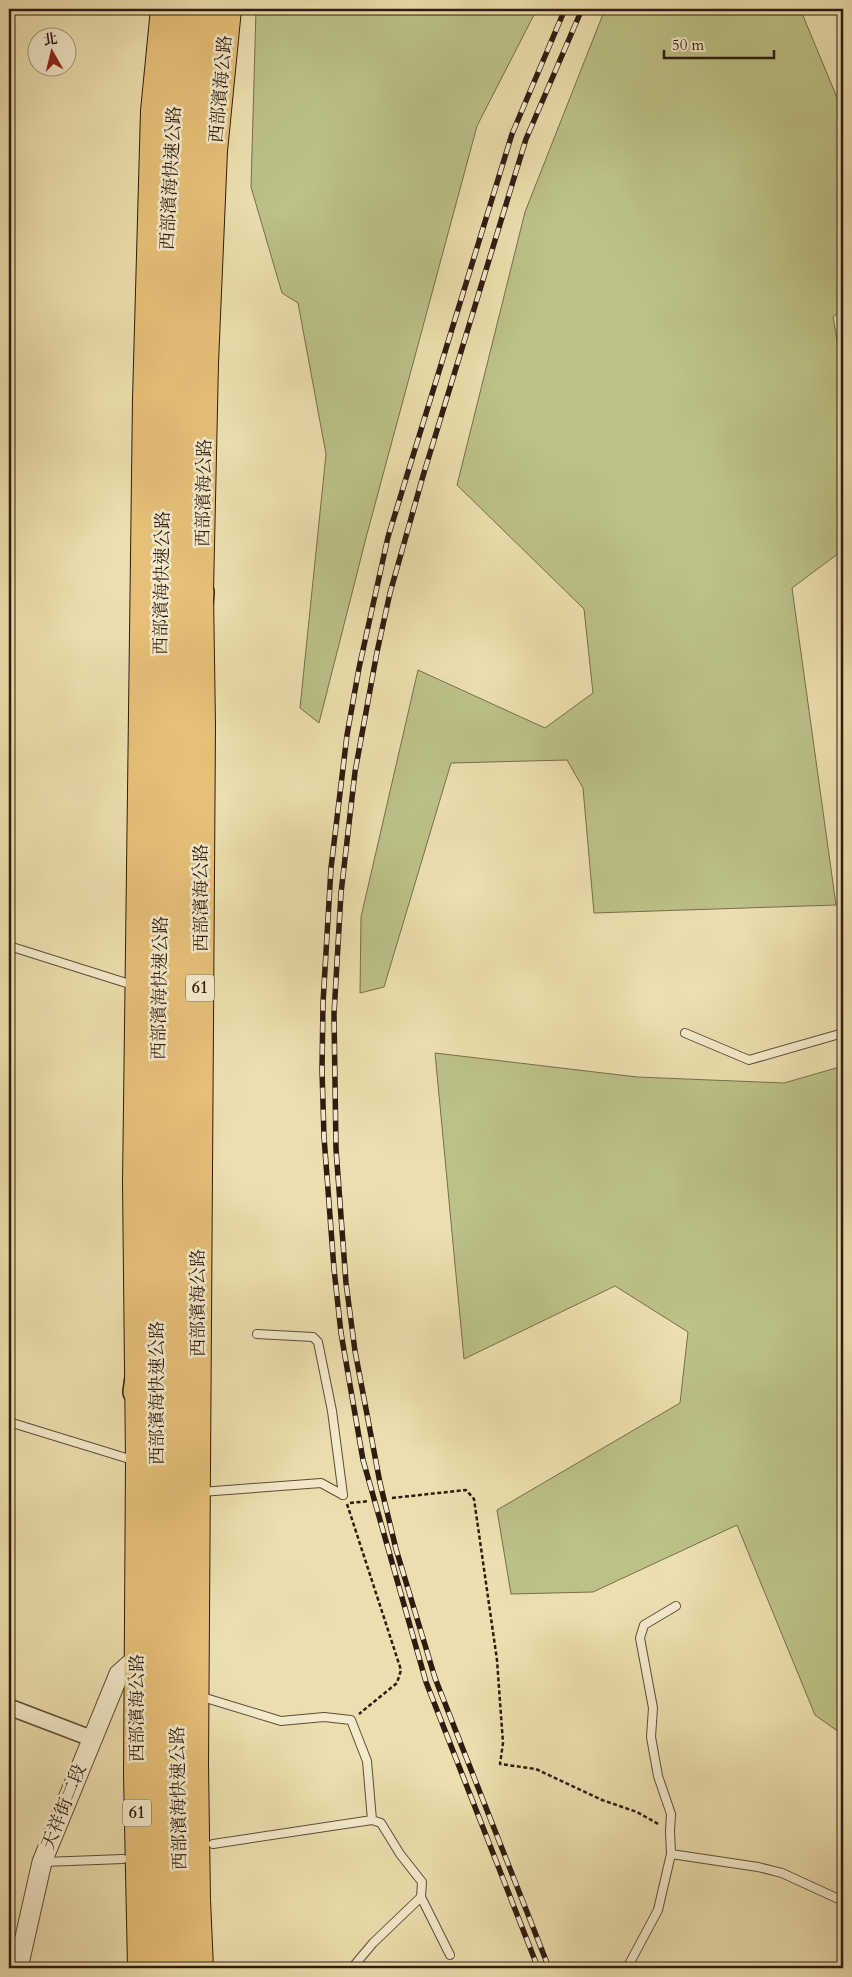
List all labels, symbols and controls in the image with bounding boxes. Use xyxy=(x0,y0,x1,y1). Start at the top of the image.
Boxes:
north arrow xyxy=(28,28,78,78)
scale bar xyxy=(664,28,774,60)
text: 北 xyxy=(42,29,59,50)
street label: 西部濱海公路 xyxy=(204,34,238,144)
text: 50 m xyxy=(672,35,704,55)
street label: 西部濱海快速公路 xyxy=(155,105,187,251)
street label: 西部濱海公路 xyxy=(191,439,217,547)
street label: 西部濱海快速公路 xyxy=(148,511,176,655)
street label: 西部濱海公路 xyxy=(189,844,214,952)
street label: 西部濱海快速公路 xyxy=(146,916,174,1060)
road number: 61 xyxy=(186,974,214,1001)
street label: 西部濱海公路 xyxy=(186,1249,211,1357)
street label: 西部濱海快速公路 xyxy=(145,1321,170,1465)
street label: 西部濱海公路 xyxy=(125,1654,150,1762)
street label: 西部濱海快速公路 xyxy=(165,1726,193,1870)
street label: 天祥街二段 xyxy=(36,1761,92,1853)
road number: 61 xyxy=(123,1800,151,1826)

